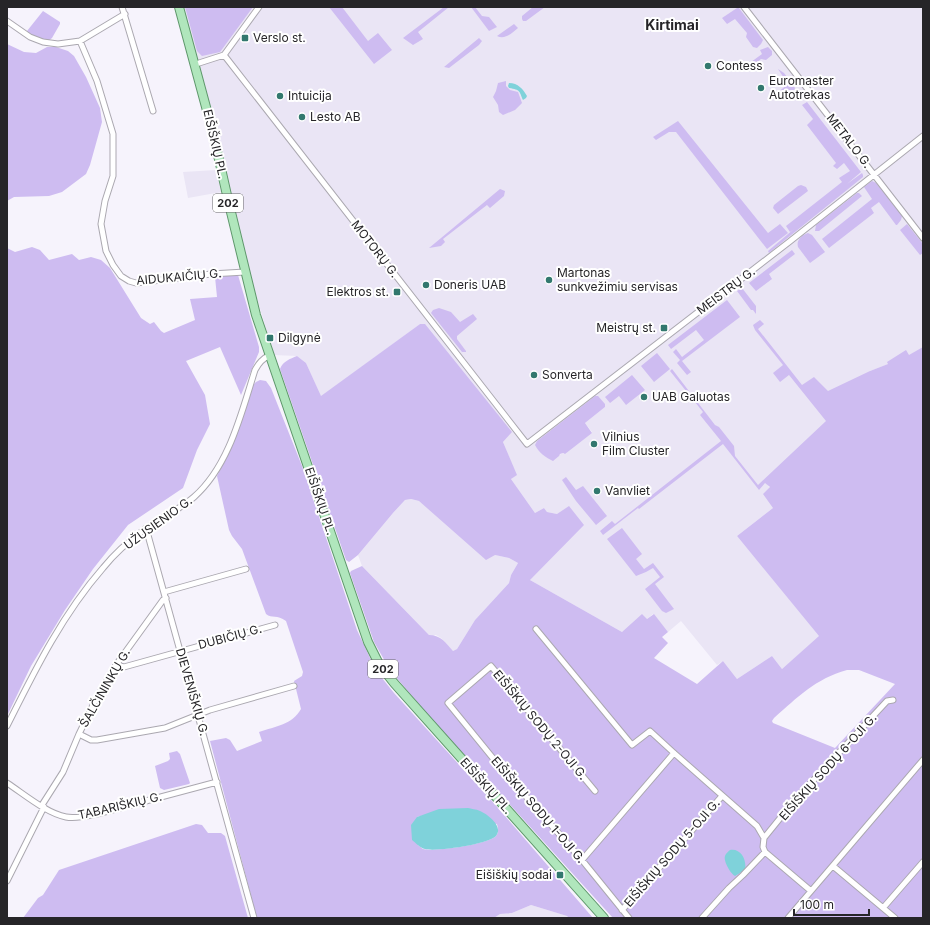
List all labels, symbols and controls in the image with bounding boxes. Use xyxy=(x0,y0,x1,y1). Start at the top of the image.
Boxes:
district label: Kirtimai xyxy=(645,16,699,33)
place label: Verslo st. xyxy=(253,30,306,45)
marker: Verslo st. xyxy=(240,33,250,43)
place label: Contess xyxy=(716,58,763,73)
marker: Contess xyxy=(703,61,713,71)
place label: Euromaster Autotrekas xyxy=(769,73,834,102)
marker: Euromaster Autotrekas xyxy=(756,83,766,93)
place label: Intuicija xyxy=(288,88,332,103)
marker: Intuicija xyxy=(275,91,285,101)
street label: EIŠIŠKIŲ PL. xyxy=(200,108,231,180)
place label: Lesto AB xyxy=(310,109,361,124)
street label: METALO G. xyxy=(824,111,875,171)
marker: Lesto AB xyxy=(297,112,307,122)
road number: 202 xyxy=(213,194,243,212)
street label: MOTORŲ G. xyxy=(348,217,402,280)
street label: MEISTRŲ G. xyxy=(694,264,758,317)
street label: AIDUKAIČIŲ G. xyxy=(136,265,222,288)
place label: Martonas sunkvežimiu servisas xyxy=(557,265,678,294)
marker: Martonas sunkvežimiu servisas xyxy=(544,275,554,285)
place label: Doneris UAB xyxy=(434,277,506,292)
marker: Doneris UAB xyxy=(421,280,431,290)
place label: Elektros st. xyxy=(326,284,389,299)
marker: Elektros st. xyxy=(392,287,402,297)
place label: Meistrų st. xyxy=(596,320,656,335)
marker: Meistrų st. xyxy=(659,323,669,333)
place label: Dilgynė xyxy=(278,330,321,345)
marker: Dilgynė xyxy=(265,333,275,343)
place label: Sonverta xyxy=(542,367,593,382)
marker: Sonverta xyxy=(529,370,539,380)
place label: UAB Galuotas xyxy=(652,389,730,404)
marker: UAB Galuotas xyxy=(639,392,649,402)
place label: Vilnius Film Cluster xyxy=(602,429,670,458)
marker: Vilnius Film Cluster xyxy=(589,439,599,449)
street label: EIŠIŠKIŲ PL. xyxy=(302,465,339,537)
place label: Vanvliet xyxy=(605,483,650,498)
marker: Vanvliet xyxy=(592,486,602,496)
street label: UŽUSIENIO G. xyxy=(121,493,195,552)
street label: DUBIČIŲ G. xyxy=(196,621,263,652)
street label: ŠALČININKŲ G. xyxy=(76,646,133,730)
street label: DIEVENIŠKIŲ G. xyxy=(173,646,212,737)
road number: 202 xyxy=(368,660,398,678)
street label: EIŠIŠKIŲ SODŲ 2-OJI G. xyxy=(490,667,591,782)
street label: EIŠIŠKIŲ SODŲ 6-OJI G. xyxy=(776,710,880,823)
street label: EIŠIŠKIŲ SODŲ 1-OJI G. xyxy=(488,753,589,866)
street label: EIŠIŠKIŲ PL. xyxy=(457,754,516,817)
street label: TABARIŠKIŲ G. xyxy=(76,789,163,822)
street label: EIŠIŠKIŲ SODŲ 5-OJI G. xyxy=(621,796,723,910)
place label: Eišiškių sodai xyxy=(476,867,552,882)
marker: Eišiškių sodai xyxy=(555,870,565,880)
scale bar xyxy=(794,891,869,917)
text: 100 m xyxy=(800,897,834,912)

